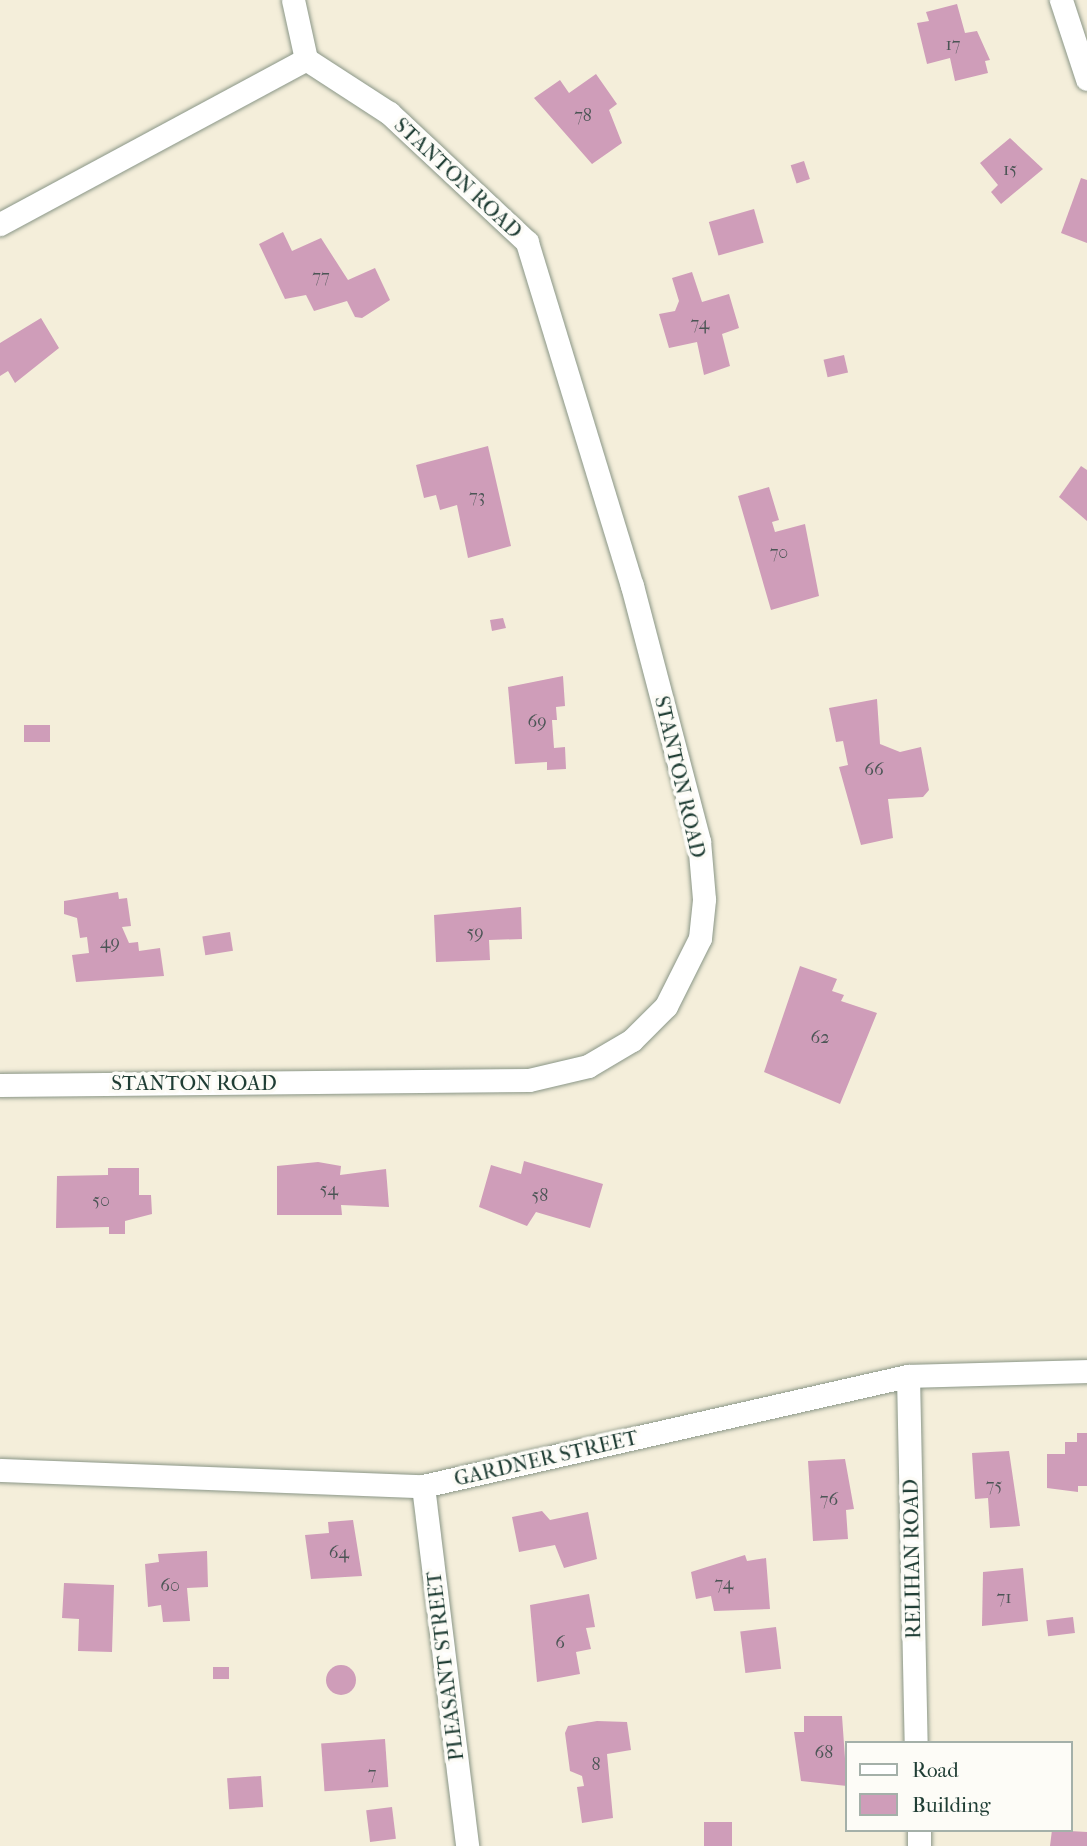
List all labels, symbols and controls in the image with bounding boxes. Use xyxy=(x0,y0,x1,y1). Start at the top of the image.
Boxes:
house number: 17 xyxy=(945,34,961,56)
house number: 78 xyxy=(574,105,592,127)
street label: STANTON ROAD xyxy=(389,112,527,244)
house number: 15 xyxy=(1003,159,1017,181)
house number: 77 xyxy=(312,266,330,288)
house number: 74 xyxy=(691,313,709,335)
house number: 73 xyxy=(469,486,485,508)
house number: 70 xyxy=(770,542,788,564)
street label: STANTON ROAD xyxy=(649,694,711,860)
house number: 69 xyxy=(527,711,547,733)
house number: 66 xyxy=(864,759,884,781)
house number: 59 xyxy=(466,922,484,944)
house number: 49 xyxy=(100,932,120,954)
house number: 62 xyxy=(810,1027,830,1049)
street label: STANTON ROAD xyxy=(111,1070,277,1096)
house number: 54 xyxy=(320,1179,338,1201)
house number: 58 xyxy=(532,1185,548,1207)
house number: 50 xyxy=(92,1190,110,1212)
street label: GARDNER STREET xyxy=(452,1425,640,1491)
house number: 75 xyxy=(986,1475,1002,1497)
street label: RELIHAN ROAD xyxy=(898,1479,926,1639)
house number: 76 xyxy=(820,1489,838,1511)
house number: 64 xyxy=(329,1542,349,1564)
street label: PLEASANT STREET xyxy=(421,1570,469,1762)
house number: 74 xyxy=(715,1573,733,1595)
house number: 60 xyxy=(160,1575,180,1597)
house number: 71 xyxy=(996,1587,1012,1609)
house number: 6 xyxy=(555,1632,565,1654)
legend xyxy=(846,1741,1073,1832)
house number: 68 xyxy=(815,1742,833,1764)
house number: 8 xyxy=(591,1754,601,1776)
text: Road xyxy=(912,1758,959,1782)
house number: 7 xyxy=(368,1763,376,1785)
text: Building xyxy=(912,1793,990,1817)

